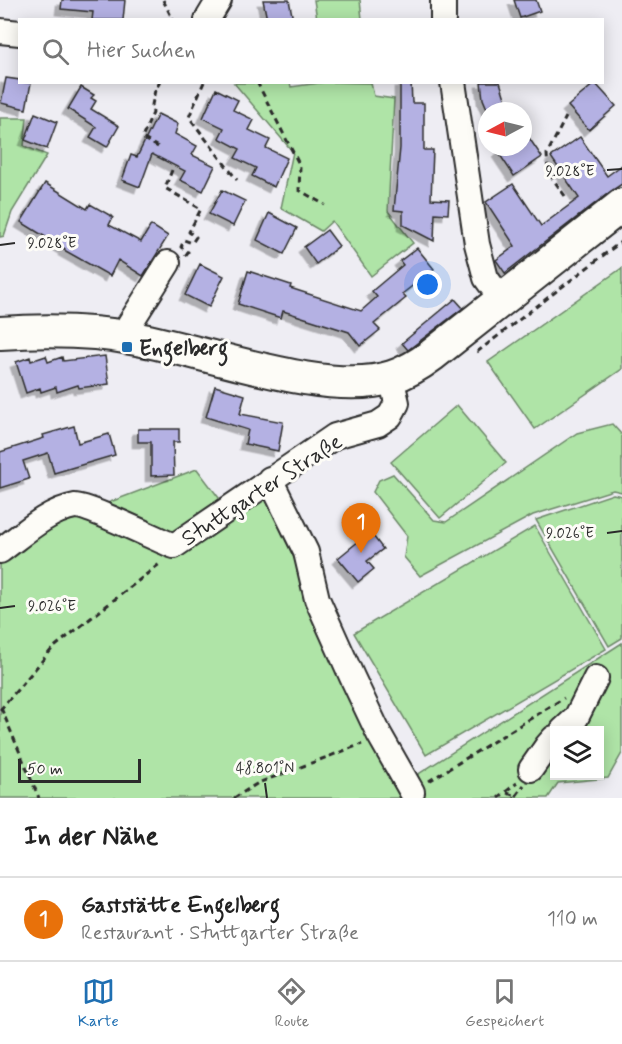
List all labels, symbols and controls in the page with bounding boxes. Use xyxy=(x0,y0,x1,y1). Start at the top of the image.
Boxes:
search box xyxy=(18,18,604,84)
icon: search xyxy=(39,35,72,68)
text: Hier suchen xyxy=(87,37,196,65)
north arrow xyxy=(478,102,532,156)
text: 9.028°E xyxy=(545,162,595,182)
text: 9.028°E xyxy=(27,234,77,254)
your location xyxy=(413,270,442,299)
place label: Engelberg xyxy=(139,335,228,367)
marker: Engelberg xyxy=(120,340,134,354)
street label: Stuttgarter Straße xyxy=(176,428,349,554)
pin: 1 xyxy=(342,504,380,553)
text: 9.026°E xyxy=(546,524,594,544)
text: 9.026°E xyxy=(28,597,76,617)
map controls xyxy=(550,726,604,780)
button: layers xyxy=(550,726,604,780)
scale bar xyxy=(18,756,141,784)
text: 50 m xyxy=(27,759,63,780)
text: 48.801°N xyxy=(236,759,294,779)
text: In der Nähe xyxy=(24,820,158,854)
text: Gaststätte Engelberg xyxy=(81,892,280,920)
text: 1 xyxy=(39,906,48,933)
text: 110 m xyxy=(547,906,598,933)
text: Restaurant · Stuttgarter Straße xyxy=(81,920,359,947)
tab: Karte xyxy=(78,975,119,1032)
tab: Route xyxy=(274,975,309,1032)
tab: Gespeichert xyxy=(465,975,544,1032)

